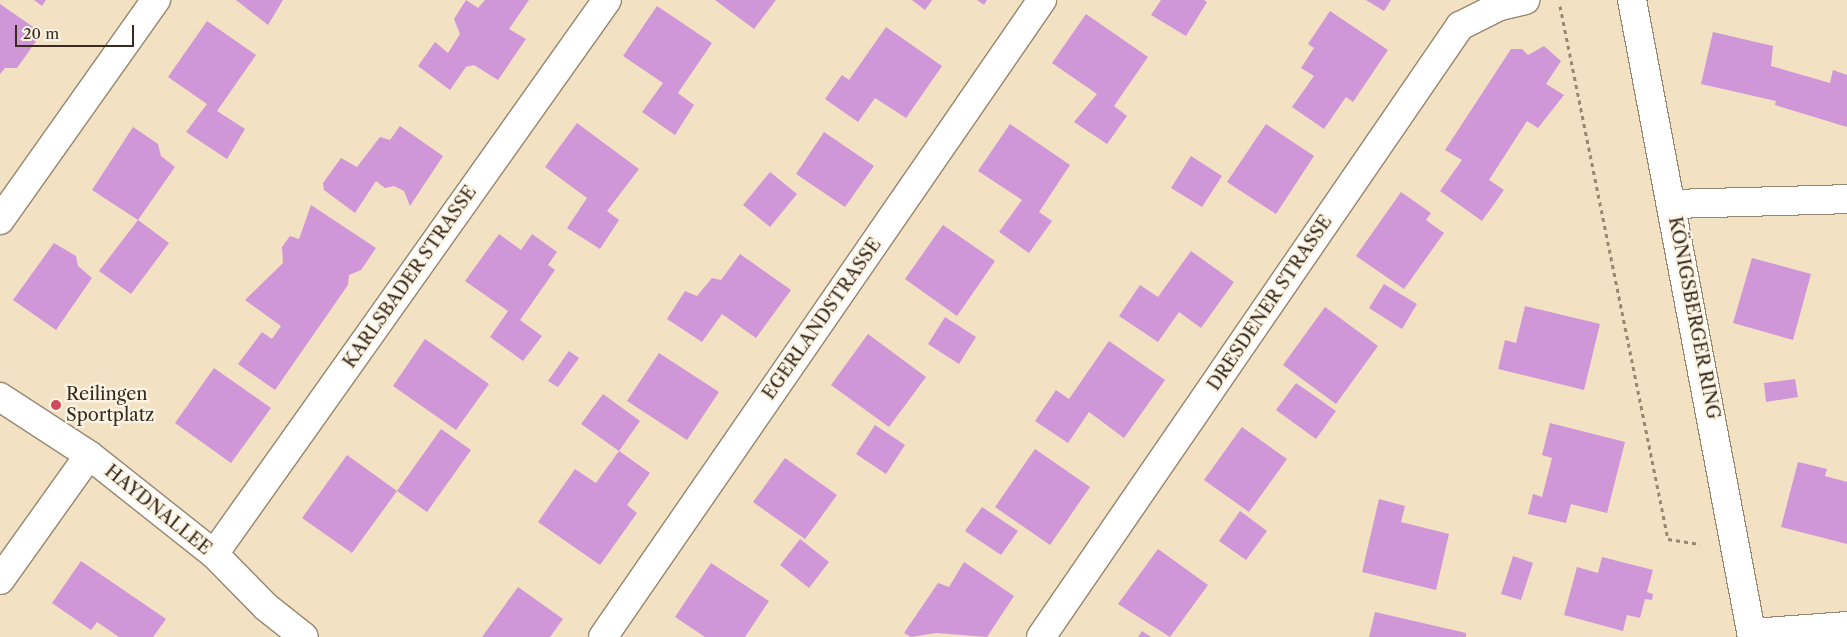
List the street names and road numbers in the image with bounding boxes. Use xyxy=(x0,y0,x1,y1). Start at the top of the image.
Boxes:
street label: KARLSBADER STRASSE xyxy=(339,181,481,373)
street label: DRESDENER STRASSE xyxy=(1203,211,1337,395)
street label: KÖNIGSBERGER RING xyxy=(1664,215,1724,421)
street label: EGERLANDSTRASSE xyxy=(758,234,886,404)
street label: HAYDNALLEE xyxy=(100,460,216,560)

